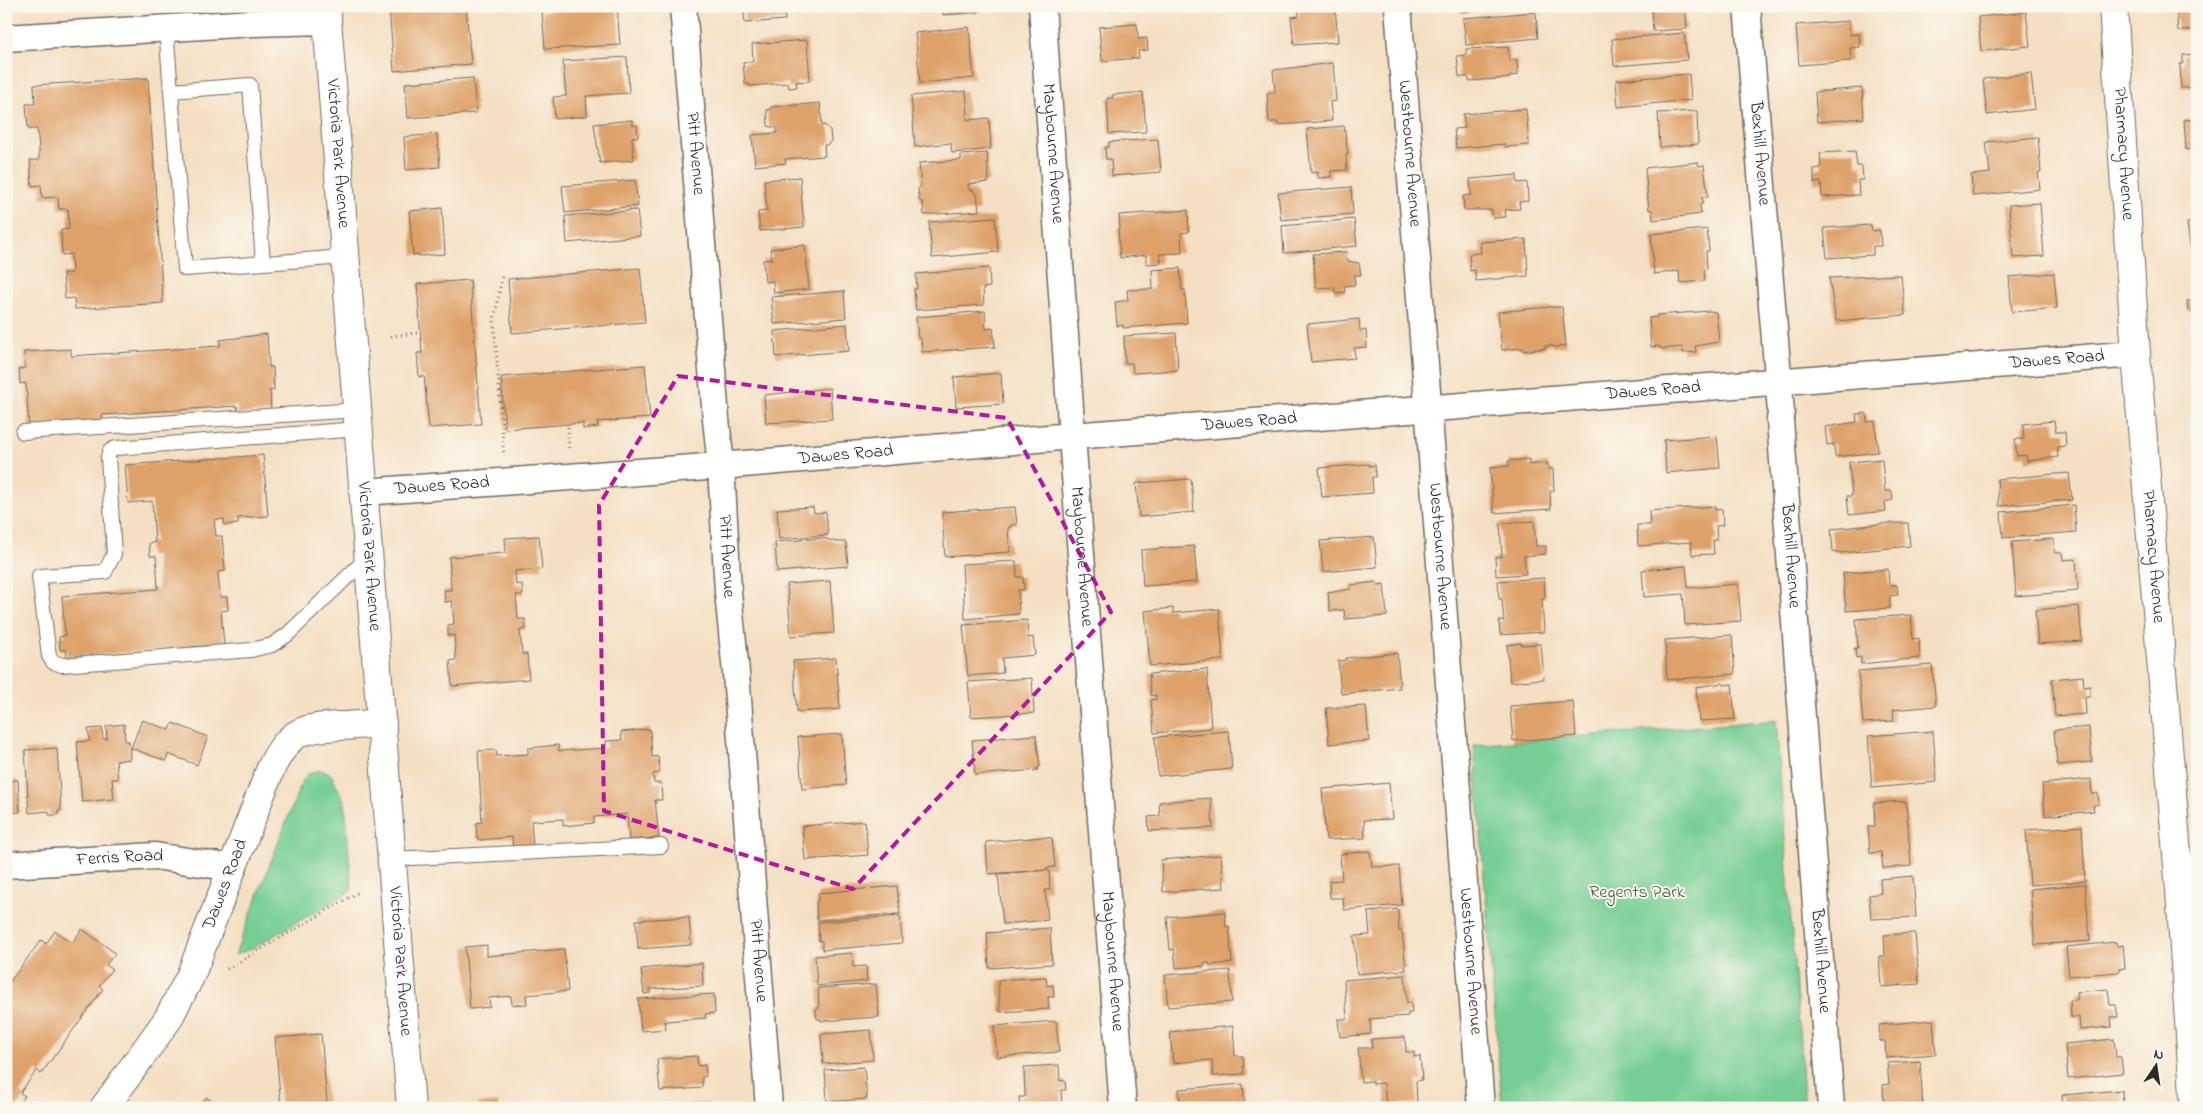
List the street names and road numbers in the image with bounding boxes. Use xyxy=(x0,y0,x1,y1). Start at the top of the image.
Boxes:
street label: Victoria Park Avenue xyxy=(319,77,356,230)
street label: Westbourne Avenue xyxy=(1391,79,1428,229)
street label: Maybourne Avenue xyxy=(1034,83,1070,226)
street label: Pharmacy Avenue xyxy=(2105,86,2140,222)
street label: Bexhill Avenue xyxy=(1742,99,1777,208)
street label: Pitt Avenue xyxy=(679,111,711,197)
street label: Dawes Road xyxy=(2007,343,2106,377)
street label: Dawes Road xyxy=(1603,375,1702,408)
street label: Dawes Road xyxy=(1200,406,1298,439)
street label: Dawes Road xyxy=(796,438,894,472)
street label: Dawes Road xyxy=(392,470,490,503)
street label: Victoria Park Avenue xyxy=(350,480,387,633)
street label: Westbourne Avenue xyxy=(1421,482,1458,632)
street label: Maybourne Avenue xyxy=(1063,485,1100,629)
street label: Pharmacy Avenue xyxy=(2134,489,2171,625)
street label: Bexhill Avenue xyxy=(1773,502,1807,610)
street label: Pitt Avenue xyxy=(711,514,742,600)
street label: Dawes Road xyxy=(196,835,255,935)
street label: Ferris Road xyxy=(75,843,165,874)
street label: Victoria Park Avenue xyxy=(381,884,418,1038)
street label: Westbourne Avenue xyxy=(1451,887,1489,1037)
street label: Maybourne Avenue xyxy=(1094,890,1130,1034)
street label: Bexhill Avenue xyxy=(1803,907,1837,1015)
street label: Pitt Avenue xyxy=(742,919,774,1004)

